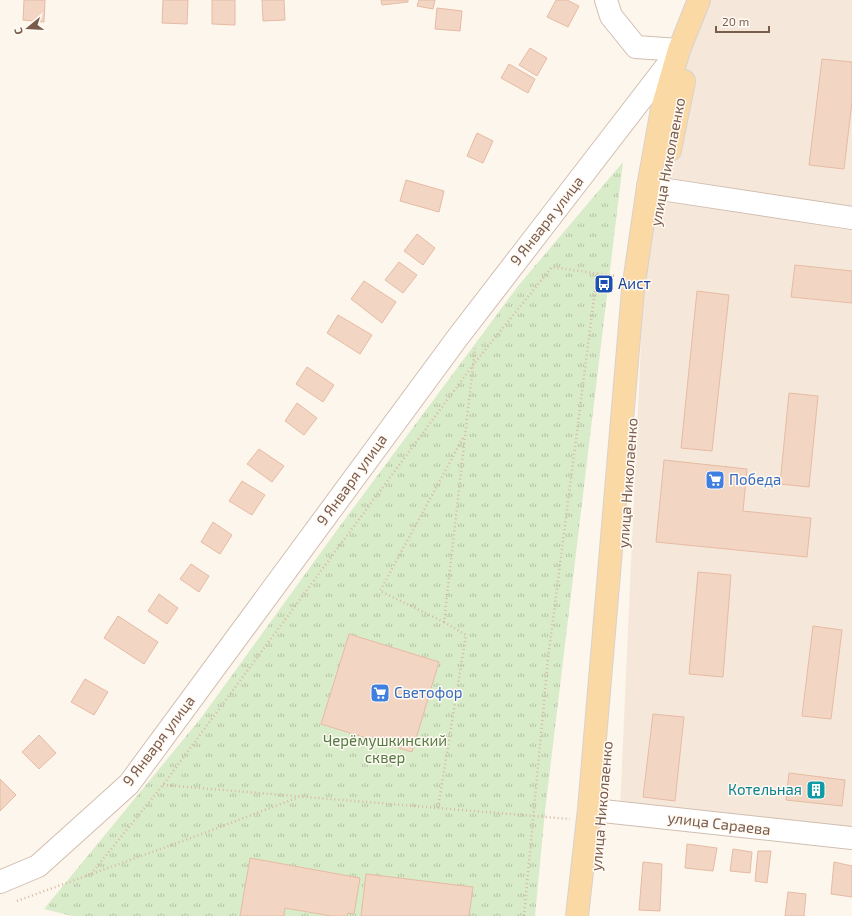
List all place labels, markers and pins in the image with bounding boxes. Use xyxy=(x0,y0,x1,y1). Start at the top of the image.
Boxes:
bus stop icon: Аист xyxy=(593,273,615,295)
place label: Аист xyxy=(618,274,651,292)
supermarket icon: Победа xyxy=(704,469,726,491)
place label: Победа xyxy=(729,470,781,488)
supermarket icon: Светофор xyxy=(369,682,391,704)
place label: Светофор xyxy=(394,683,463,701)
building icon: Котельная xyxy=(805,779,827,801)
place label: Котельная xyxy=(728,780,802,798)

